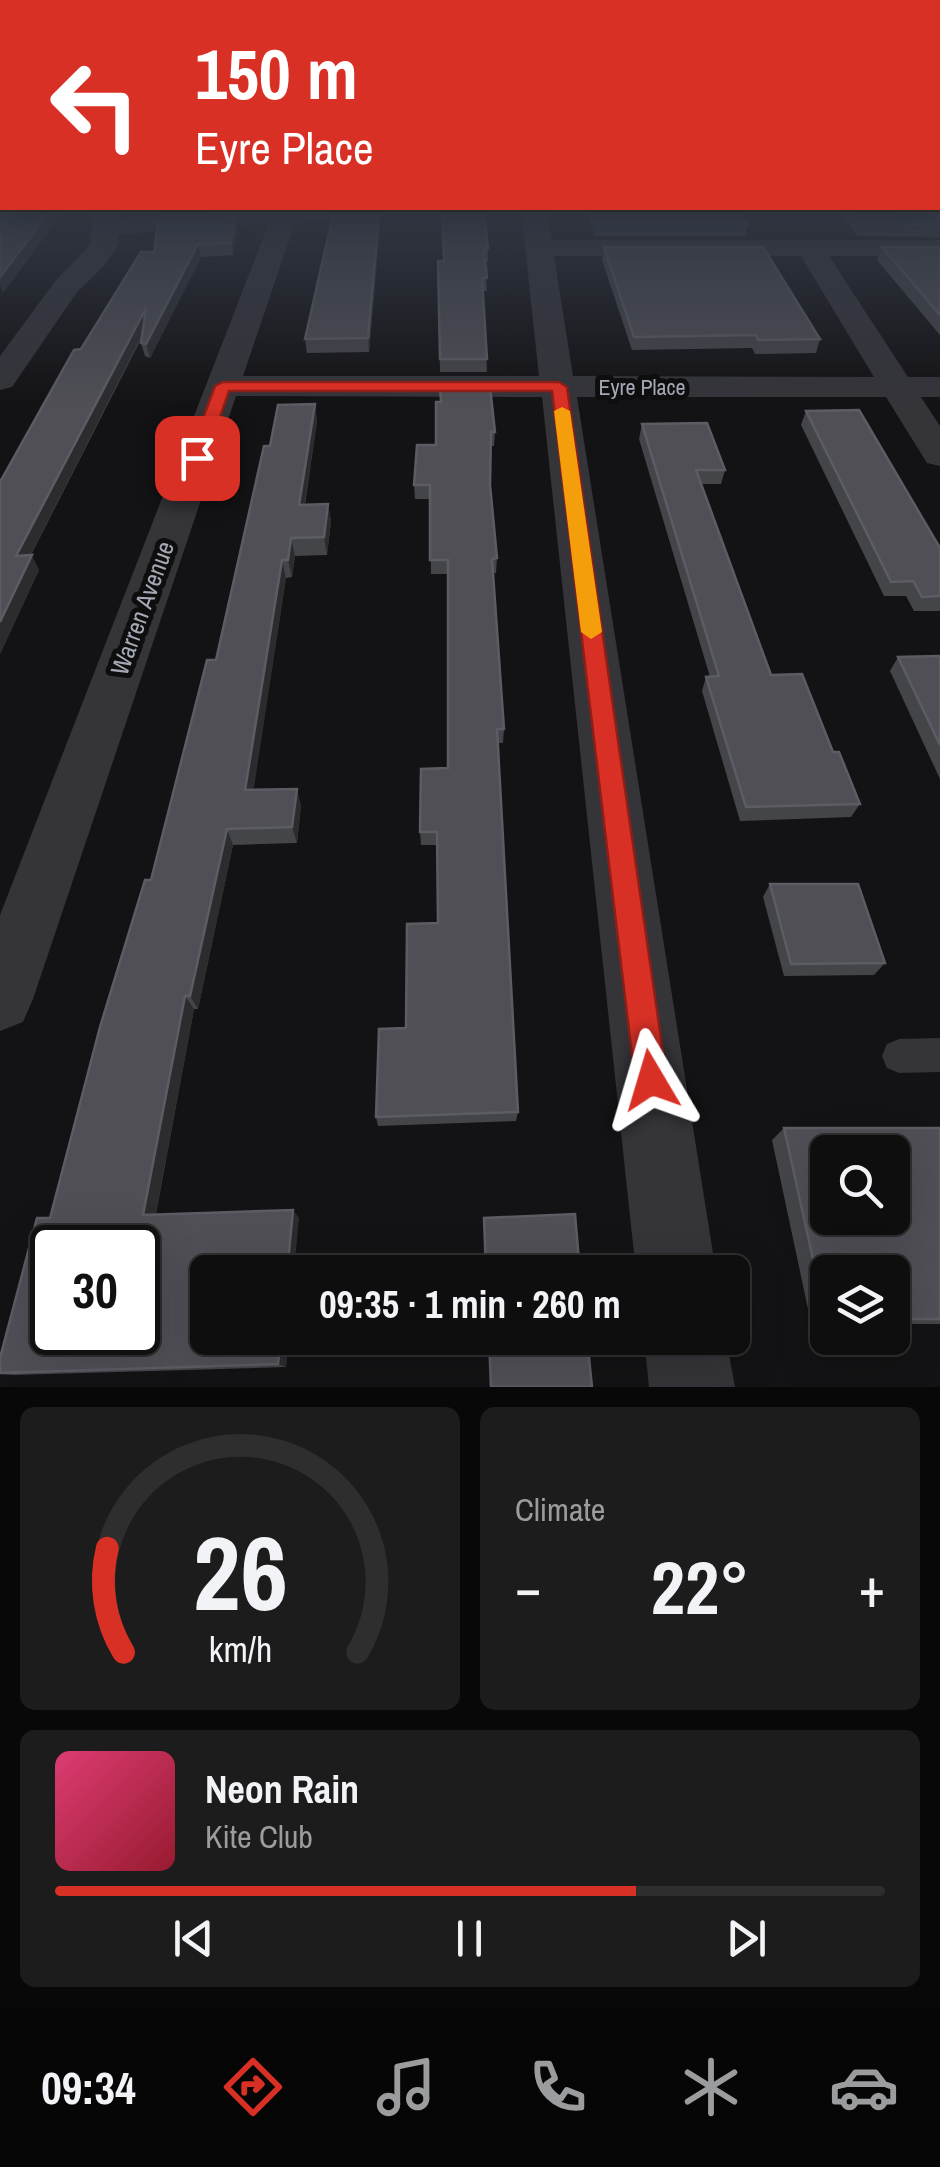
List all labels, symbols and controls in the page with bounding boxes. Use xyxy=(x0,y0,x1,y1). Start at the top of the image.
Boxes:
text: 150 m xyxy=(195,27,358,121)
icon: left xyxy=(30,40,160,170)
text: Eyre Place xyxy=(195,117,373,178)
street label: Eyre Place xyxy=(598,372,686,402)
pin xyxy=(155,416,240,501)
icon: arrive xyxy=(170,431,225,486)
street label: Warren Avenue xyxy=(102,536,182,680)
position arrow xyxy=(599,1028,703,1132)
map controls xyxy=(810,1135,910,1355)
button: search xyxy=(810,1135,910,1235)
speed limit sign: 30 xyxy=(30,1225,160,1355)
button: layers xyxy=(810,1255,910,1355)
text: 09:35 · 1 min · 260 m xyxy=(319,1279,621,1330)
text: Climate xyxy=(515,1488,605,1531)
text: 26 xyxy=(193,1502,287,1642)
text: 22° xyxy=(651,1536,749,1637)
text: − xyxy=(515,1550,541,1624)
text: + xyxy=(859,1550,885,1624)
text: km/h xyxy=(208,1625,272,1673)
text: Neon Rain xyxy=(205,1764,359,1815)
text: Kite Club xyxy=(205,1815,313,1858)
icon: previous xyxy=(166,1911,221,1966)
icon: pause xyxy=(442,1911,497,1966)
icon: next xyxy=(719,1911,774,1966)
icon: directions xyxy=(218,2052,288,2122)
icon: music xyxy=(371,2052,441,2122)
icon: phone xyxy=(523,2052,593,2122)
icon: climate xyxy=(676,2052,746,2122)
icon: car xyxy=(829,2052,899,2122)
text: 09:34 xyxy=(41,2057,136,2118)

